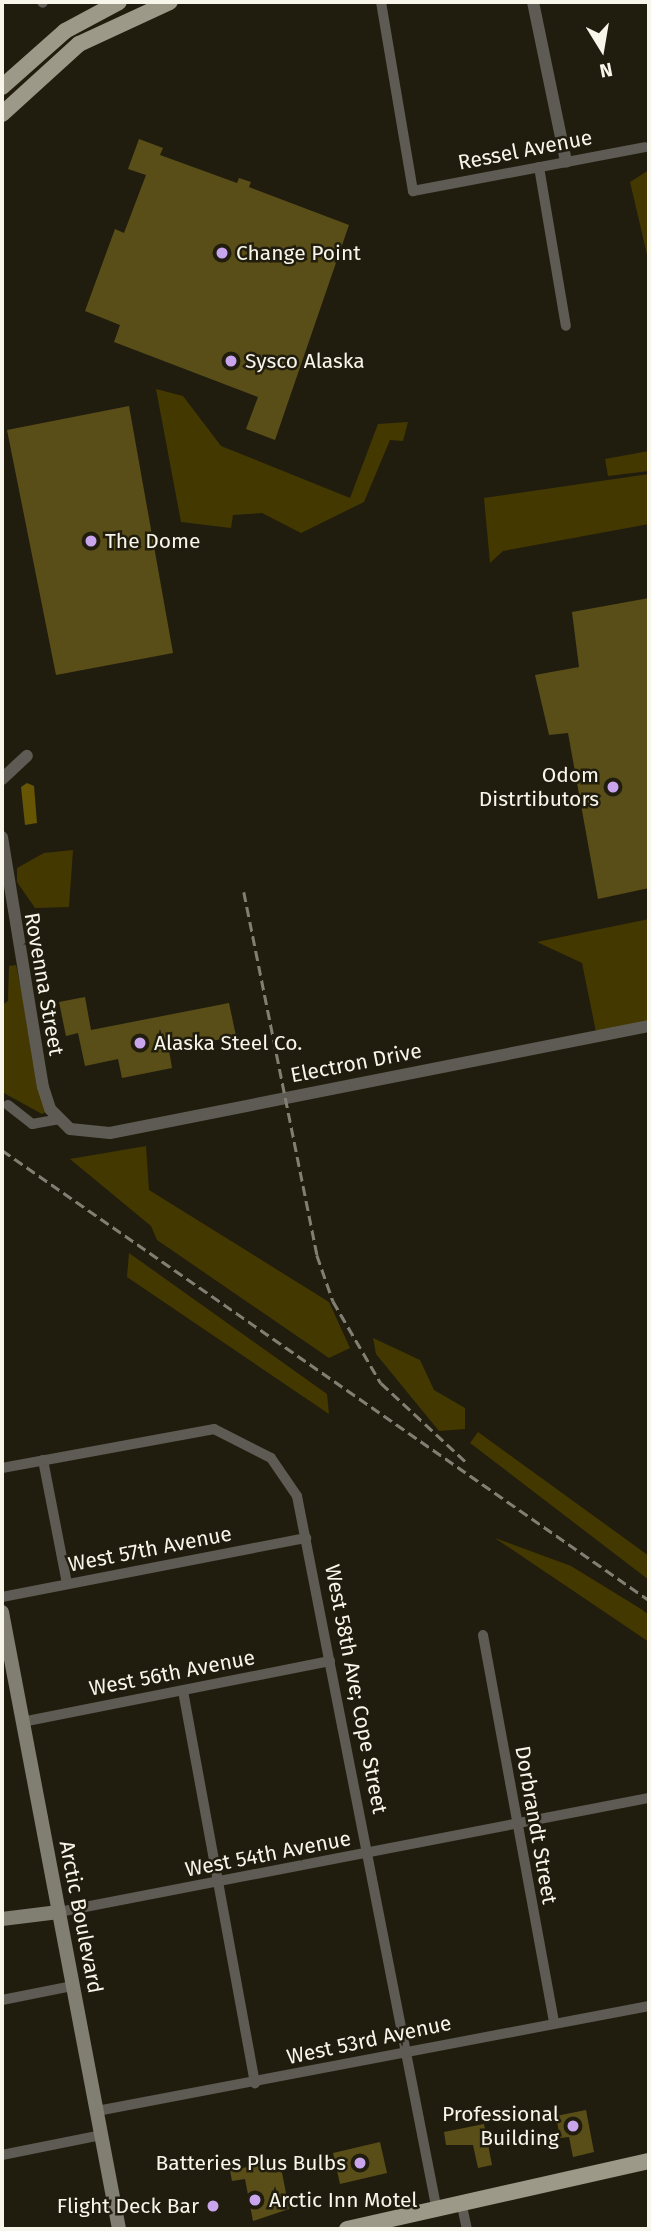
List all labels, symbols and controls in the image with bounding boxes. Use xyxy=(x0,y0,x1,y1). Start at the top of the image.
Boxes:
north arrow xyxy=(567,14,637,84)
text: N xyxy=(598,58,614,83)
street label: Ressel Avenue xyxy=(456,125,594,175)
place label: Change Point xyxy=(236,240,361,266)
marker: Change Point xyxy=(214,245,230,261)
place label: Sysco Alaska xyxy=(245,348,365,374)
marker: Sysco Alaska xyxy=(223,353,239,369)
place label: The Dome xyxy=(105,528,200,554)
marker: The Dome xyxy=(83,533,99,549)
place label: Odom Distrtibutors xyxy=(479,762,599,812)
marker: Odom Distrtibutors xyxy=(605,779,621,795)
street label: Rovenna Street xyxy=(19,910,69,1058)
place label: Alaska Steel Co. xyxy=(154,1030,302,1056)
marker: Alaska Steel Co. xyxy=(132,1035,148,1051)
street label: Electron Drive xyxy=(288,1038,424,1088)
street label: West 57th Avenue xyxy=(66,1521,234,1577)
street label: West 58th Ave; Cope Street xyxy=(319,1562,393,1816)
street label: West 56th Avenue xyxy=(87,1645,257,1701)
street label: Dorbrandt Street xyxy=(510,1744,562,1906)
street label: West 54th Avenue xyxy=(183,1826,353,1882)
street label: Arctic Boulevard xyxy=(54,1839,108,1995)
street label: West 53rd Avenue xyxy=(284,2010,454,2070)
place label: Professional Building xyxy=(442,2101,559,2151)
marker: Professional Building xyxy=(565,2118,581,2134)
place label: Batteries Plus Bulbs xyxy=(156,2150,346,2176)
marker: Batteries Plus Bulbs xyxy=(352,2155,368,2171)
place label: Arctic Inn Motel xyxy=(269,2187,417,2213)
marker: Arctic Inn Motel xyxy=(247,2192,263,2208)
place label: Flight Deck Bar xyxy=(57,2193,199,2219)
marker: Flight Deck Bar xyxy=(205,2198,221,2214)

